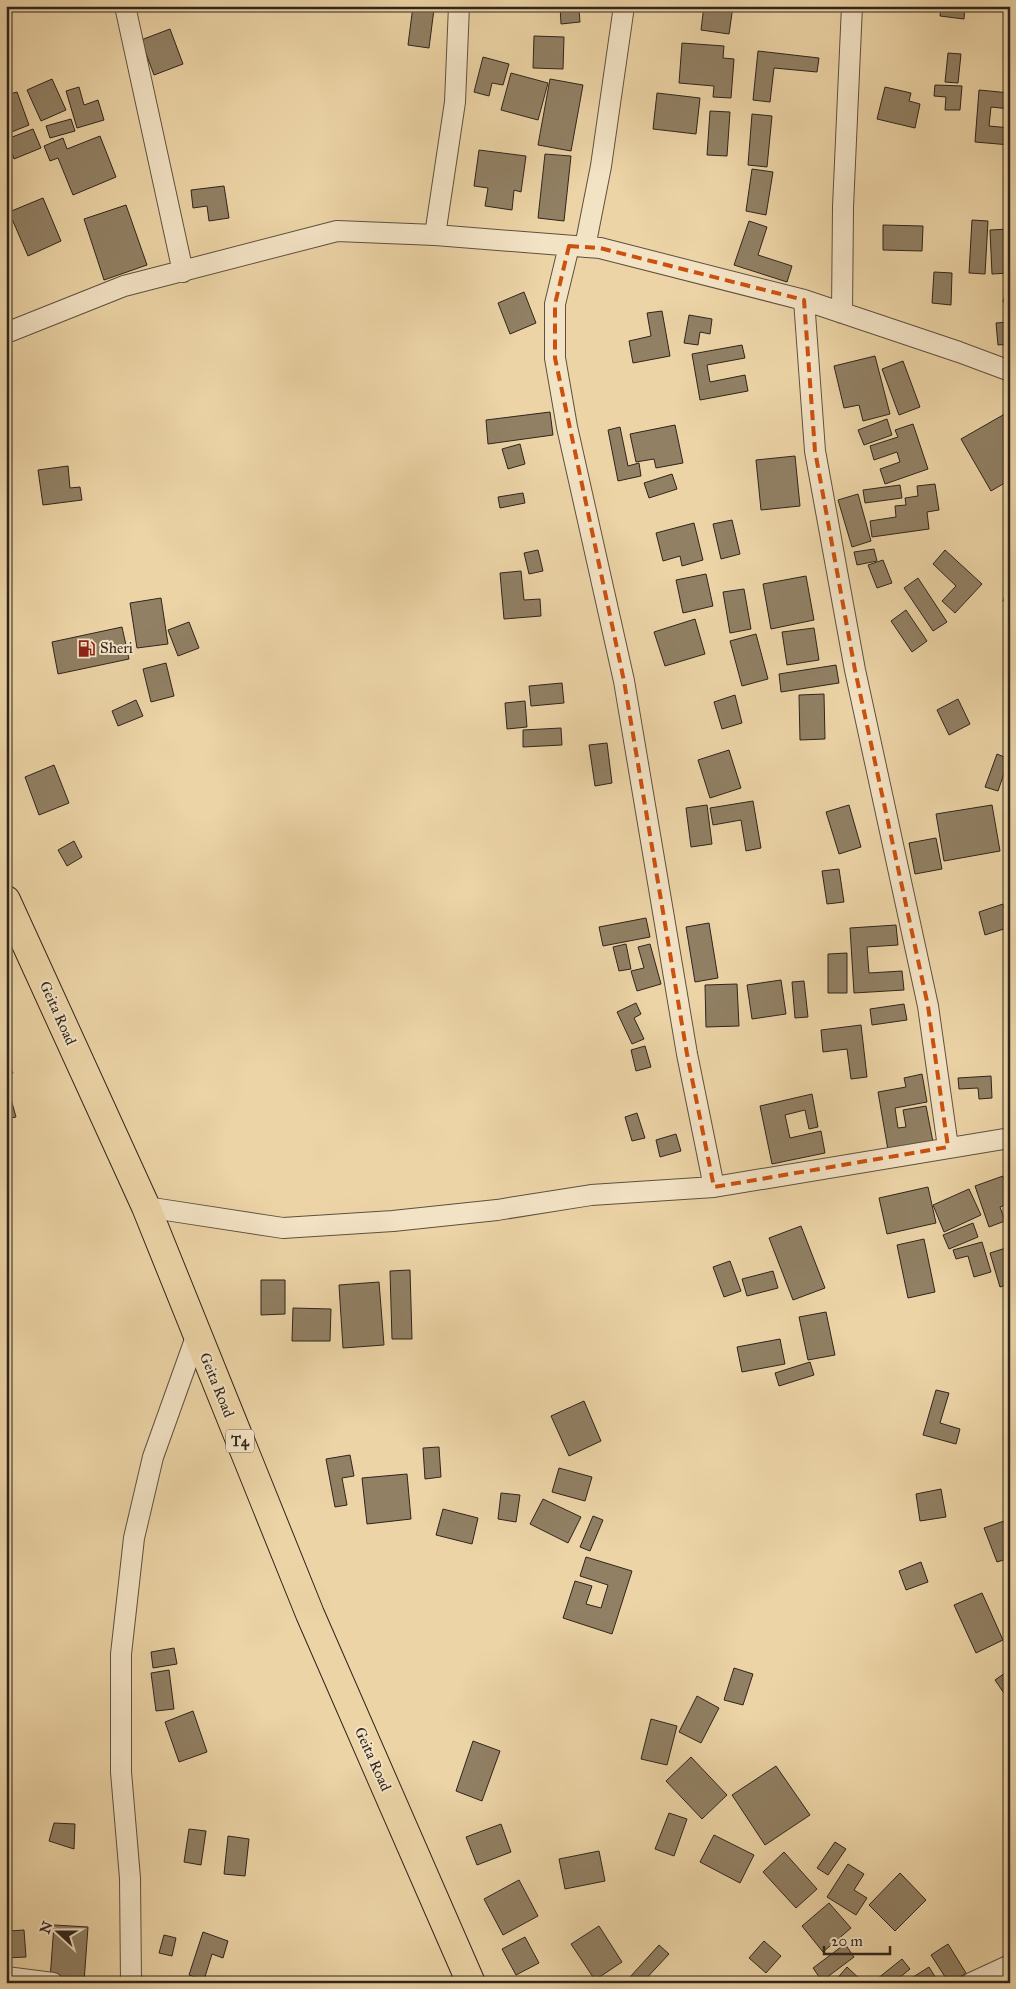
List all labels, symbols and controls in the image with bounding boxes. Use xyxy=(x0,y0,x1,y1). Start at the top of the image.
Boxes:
fuel station icon: Sheri xyxy=(76,638,96,658)
place label: Sheri xyxy=(100,639,133,657)
street label: Geita Road xyxy=(36,978,80,1048)
street label: Geita Road xyxy=(196,1350,238,1420)
road number: T4 xyxy=(226,1430,254,1452)
street label: Geita Road xyxy=(351,1724,395,1794)
north arrow xyxy=(32,1906,82,1956)
text: N xyxy=(36,1919,56,1936)
scale bar xyxy=(824,1924,890,1956)
text: 20 m xyxy=(831,1932,863,1950)

